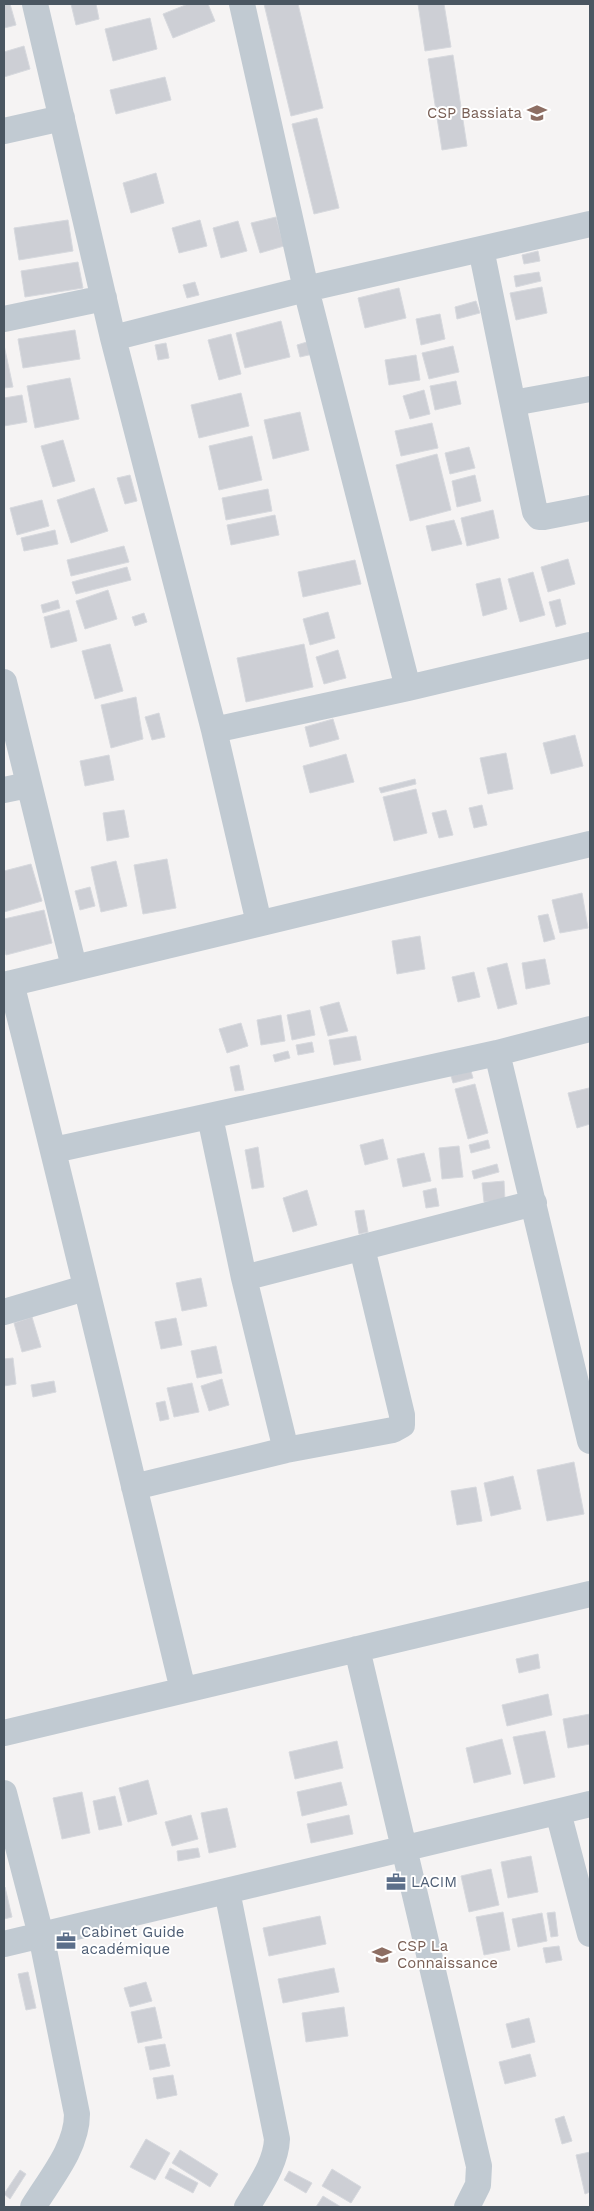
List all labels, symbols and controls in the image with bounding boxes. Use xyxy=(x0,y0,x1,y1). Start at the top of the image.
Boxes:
school or university icon: CSP Bassiata xyxy=(526,102,548,124)
place label: CSP Bassiata xyxy=(427,104,522,122)
office icon: LACIM xyxy=(385,1871,407,1893)
place label: LACIM xyxy=(411,1873,457,1891)
place label: Cabinet Guide académique xyxy=(81,1923,184,1958)
office icon: Cabinet Guide académique xyxy=(55,1930,77,1952)
place label: CSP La Connaissance xyxy=(397,1937,498,1972)
school or university icon: CSP La Connaissance xyxy=(371,1944,393,1966)

